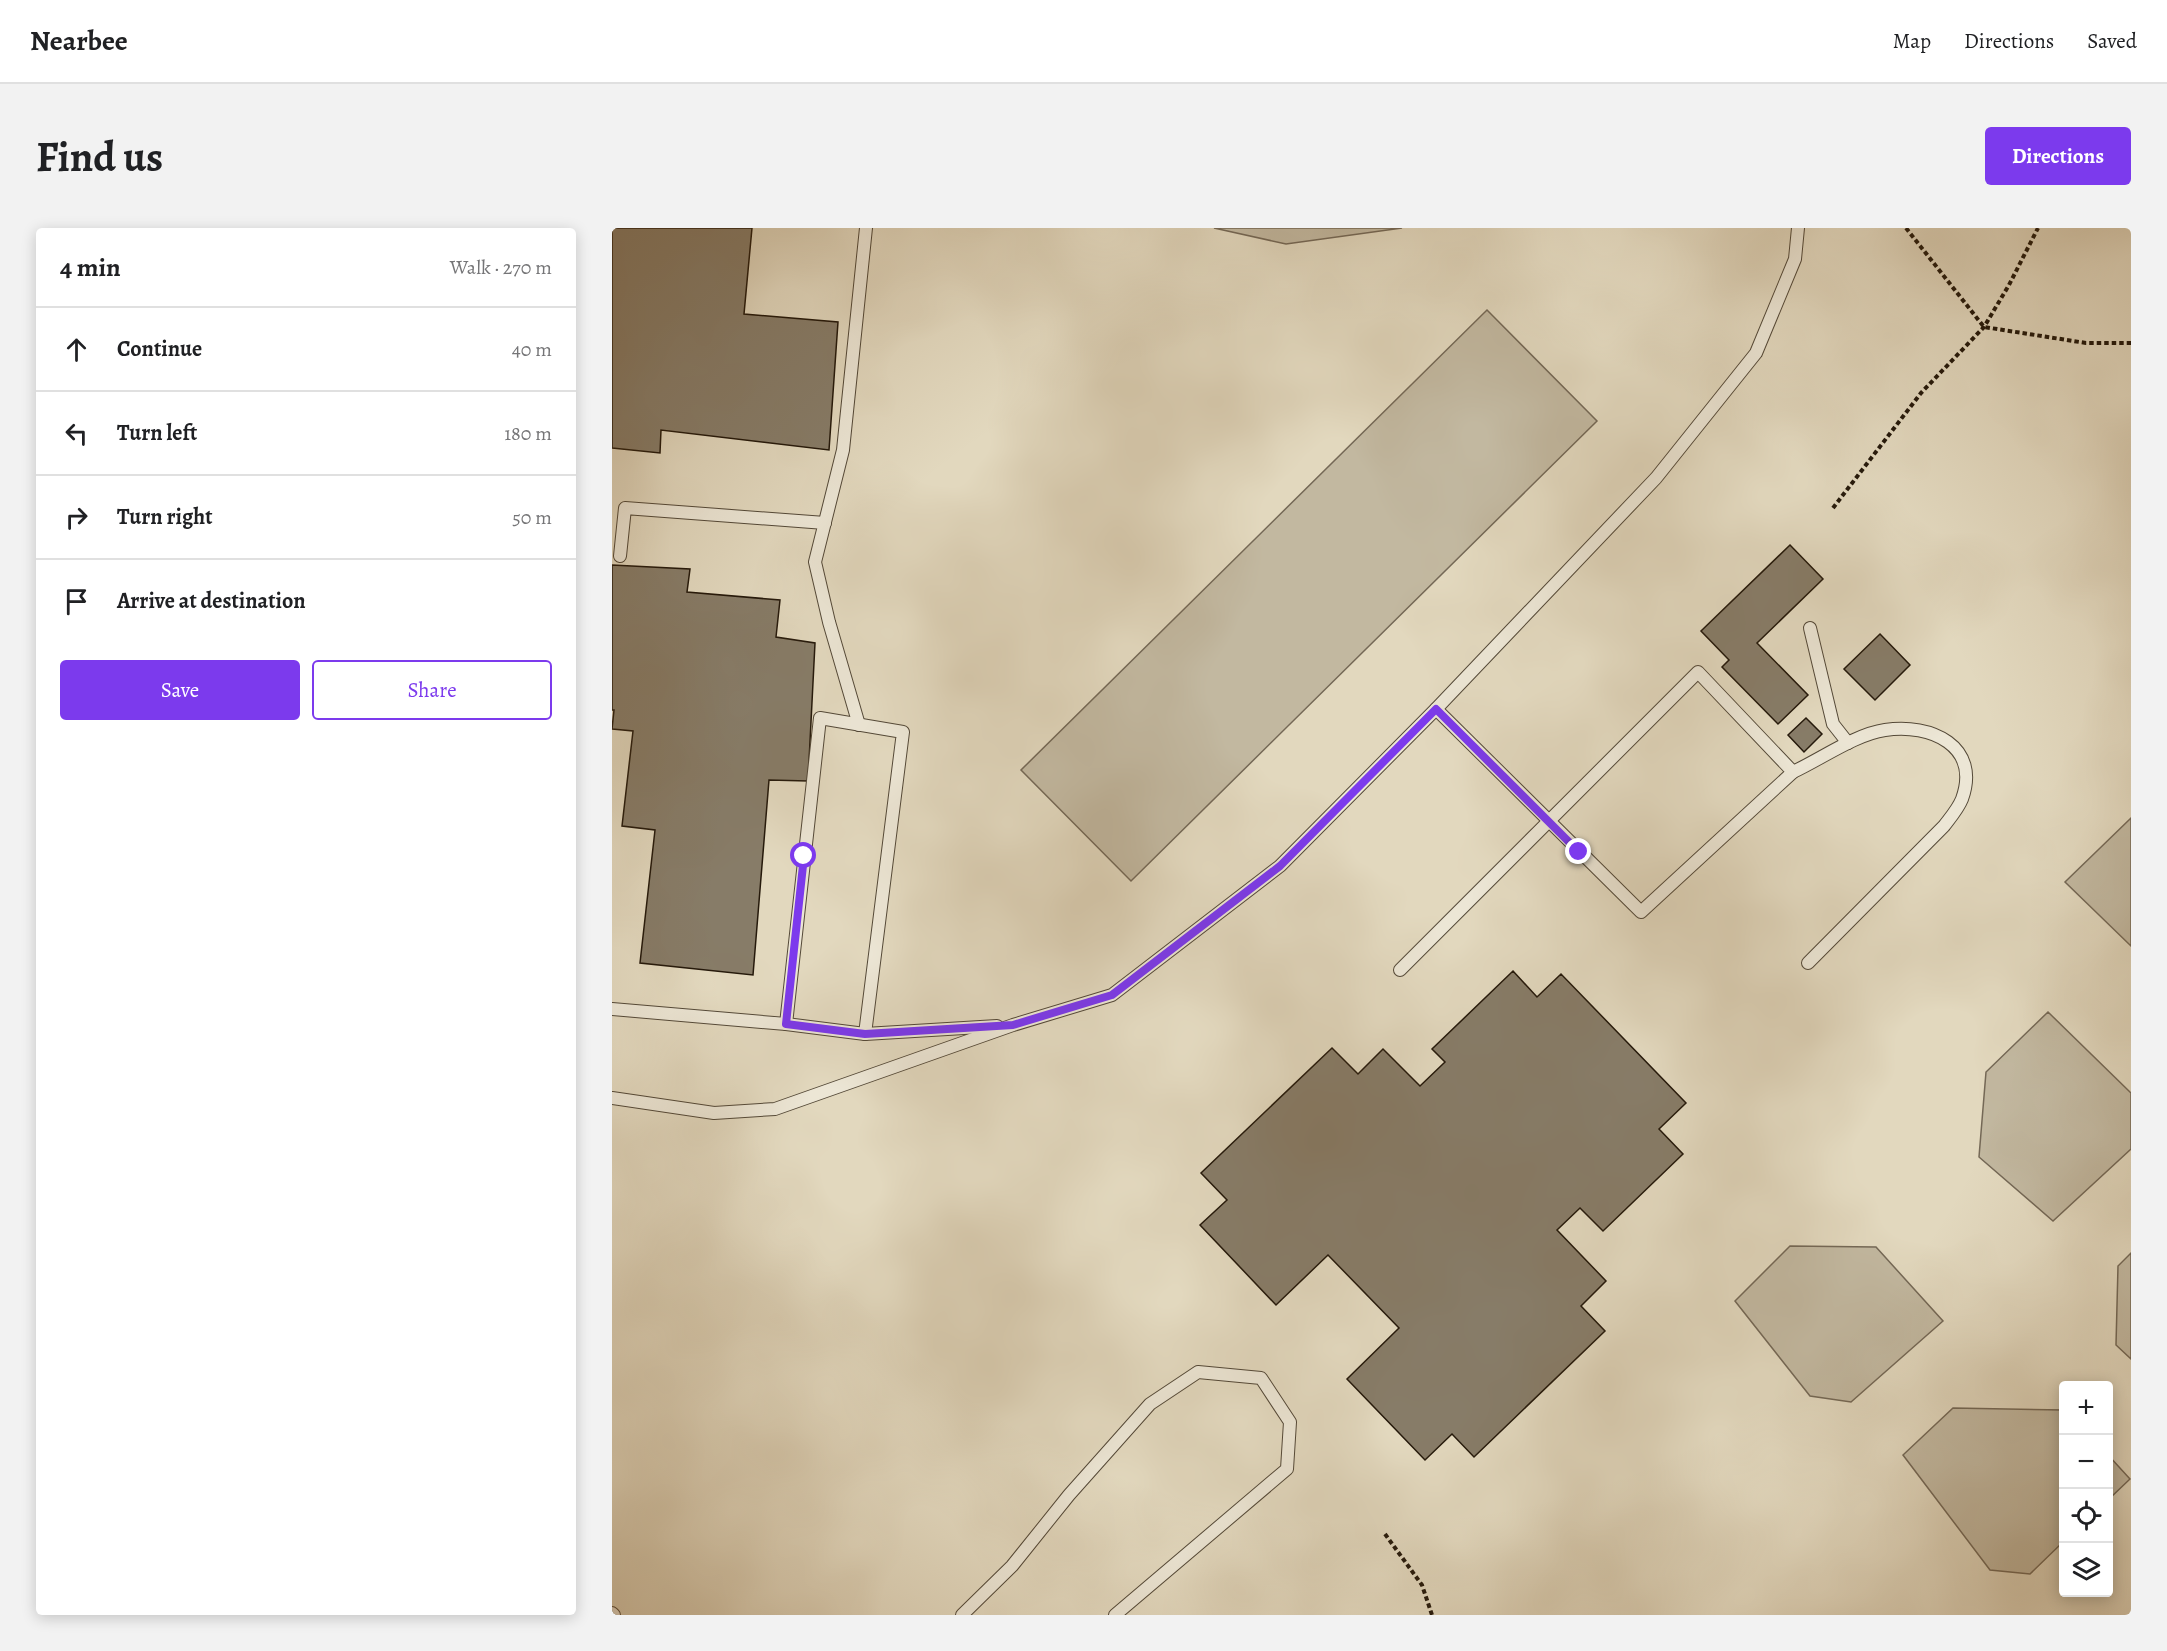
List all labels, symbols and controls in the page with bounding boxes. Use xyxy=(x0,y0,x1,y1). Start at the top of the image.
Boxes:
text: Nearbee xyxy=(30,22,128,60)
text: Map xyxy=(1893,27,1931,55)
text: Directions xyxy=(1964,27,2054,55)
text: Saved xyxy=(2087,27,2137,55)
button: Directions xyxy=(1985,127,2131,185)
text: Find us xyxy=(36,128,163,185)
text: 4 min xyxy=(60,250,121,285)
text: Walk · 270 m xyxy=(450,254,552,281)
icon: ahead xyxy=(60,333,93,366)
text: Continue xyxy=(117,334,202,364)
text: 40 m xyxy=(512,336,552,363)
icon: left xyxy=(60,417,93,450)
text: Turn left xyxy=(117,418,197,448)
text: 180 m xyxy=(504,420,552,447)
icon: right xyxy=(60,501,93,534)
text: Turn right xyxy=(117,502,213,532)
text: 50 m xyxy=(512,504,552,531)
icon: arrive xyxy=(60,585,93,618)
text: Arrive at destination xyxy=(117,586,306,616)
button: Save xyxy=(60,660,300,720)
button: Share xyxy=(312,660,552,720)
route end xyxy=(1565,838,1591,864)
route start xyxy=(790,842,816,868)
map controls xyxy=(2059,1381,2113,1597)
button: + xyxy=(2059,1381,2113,1435)
button: − xyxy=(2059,1435,2113,1489)
button: locate xyxy=(2059,1489,2113,1543)
button: layers xyxy=(2059,1543,2113,1597)

